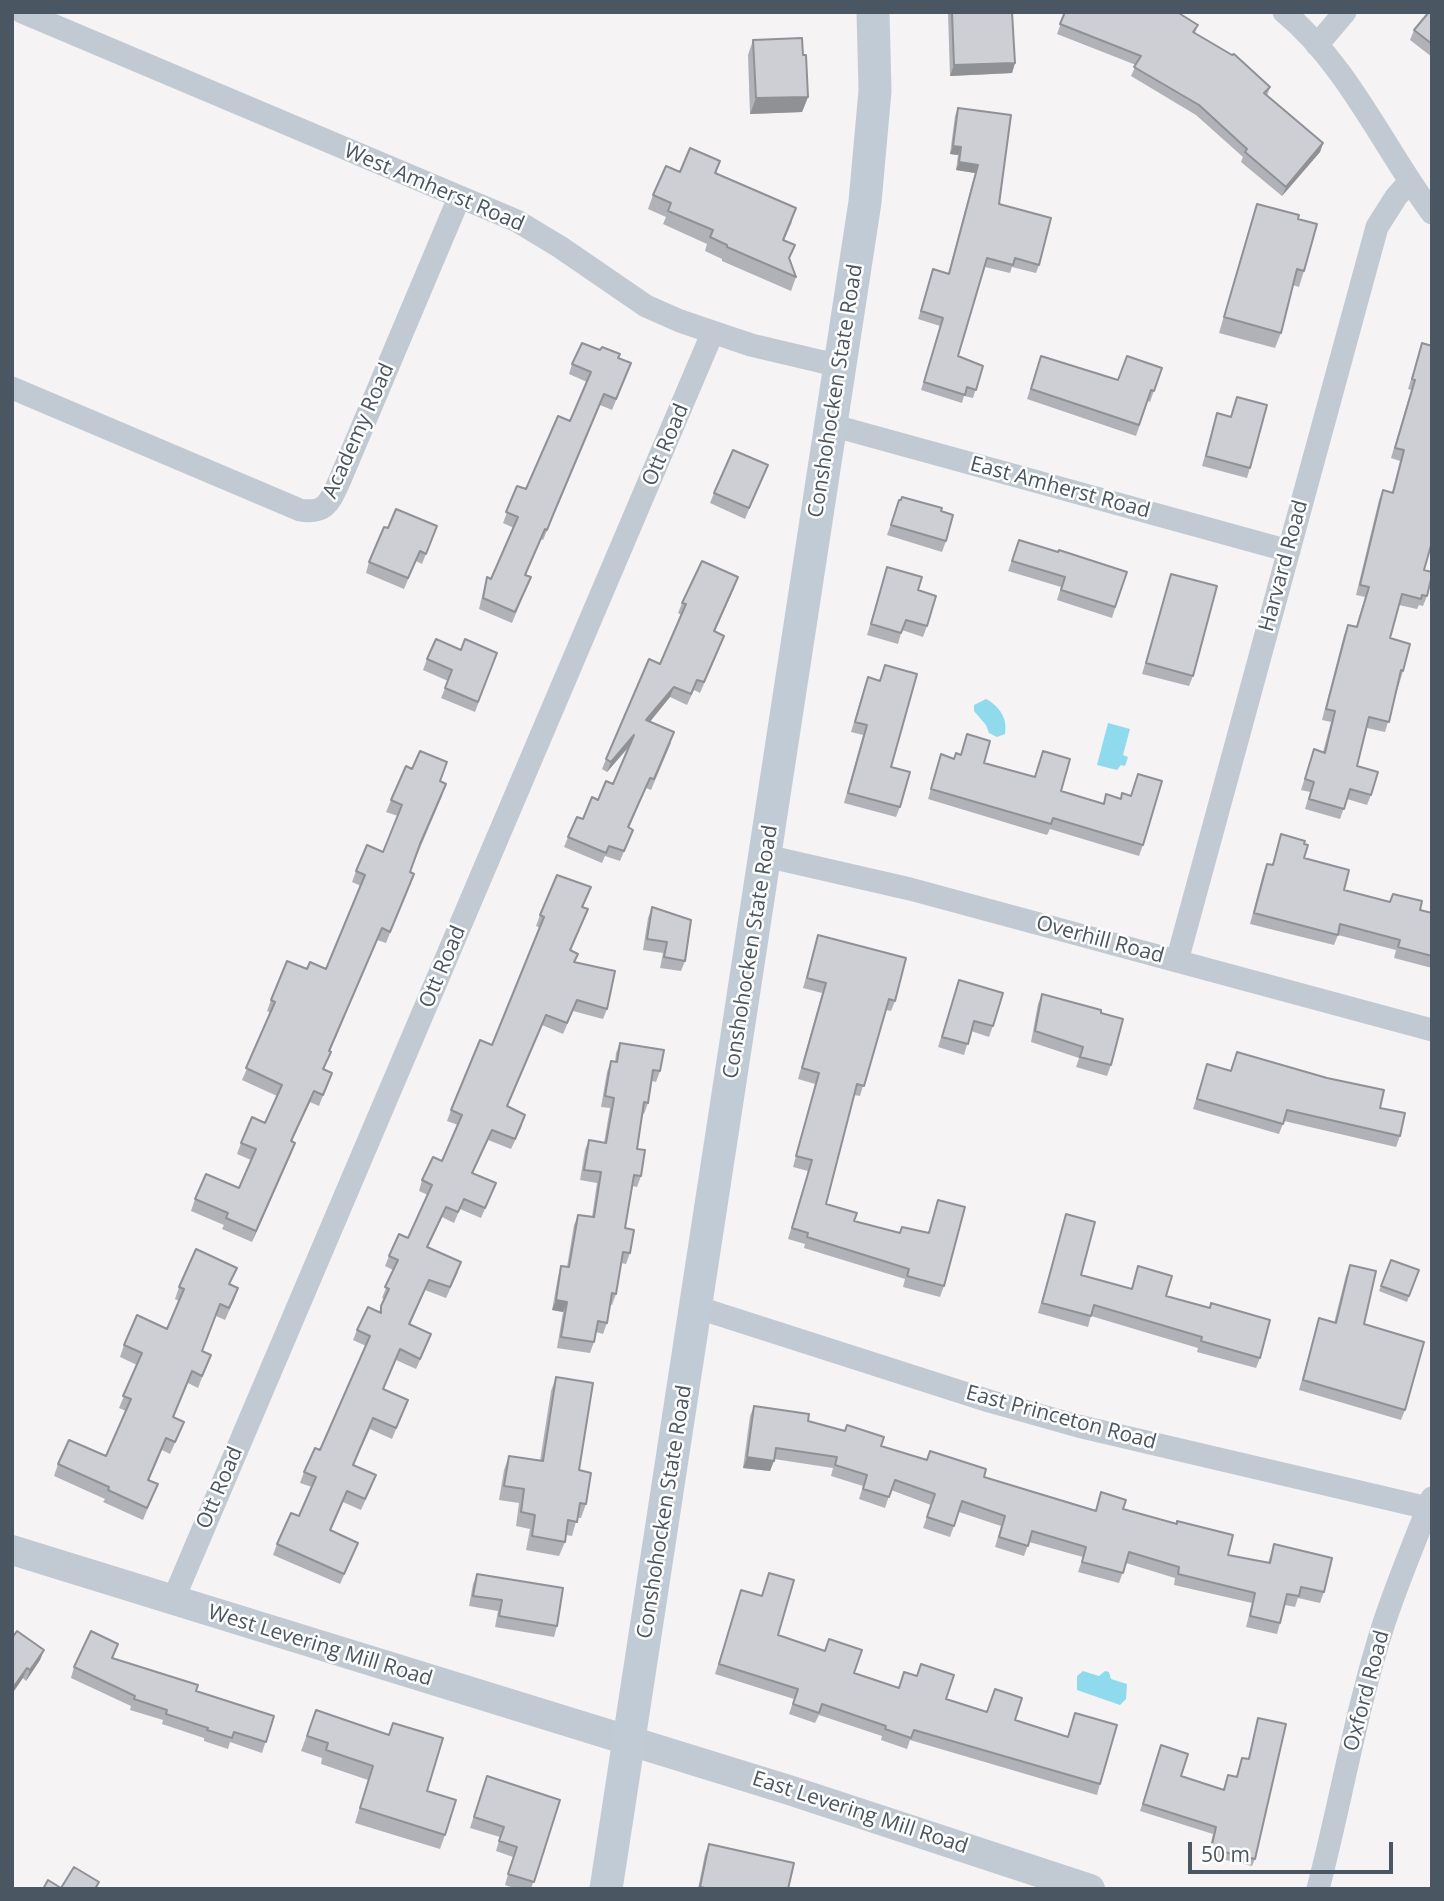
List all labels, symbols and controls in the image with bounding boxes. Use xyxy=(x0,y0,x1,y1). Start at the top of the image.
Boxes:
street label: West Amherst Road xyxy=(340,139,528,237)
street label: Conshohocken State Road xyxy=(803,262,869,520)
street label: Academy Road xyxy=(318,360,400,502)
street label: Ott Road xyxy=(637,400,695,490)
street label: East Amherst Road xyxy=(967,452,1153,524)
street label: Harvard Road xyxy=(1254,498,1314,634)
street label: Conshohocken State Road xyxy=(718,823,784,1081)
street label: Overhill Road xyxy=(1033,911,1167,969)
street label: Ott Road xyxy=(414,922,472,1012)
street label: East Princeton Road xyxy=(963,1380,1159,1456)
street label: Conshohocken State Road xyxy=(632,1383,698,1641)
street label: Ott Road xyxy=(191,1443,249,1533)
street label: West Levering Mill Road xyxy=(205,1600,435,1692)
street label: Oxford Road xyxy=(1339,1628,1395,1754)
street label: East Levering Mill Road xyxy=(749,1766,971,1860)
scale bar xyxy=(1192,1828,1397,1872)
text: 50 m xyxy=(1201,1840,1250,1868)

